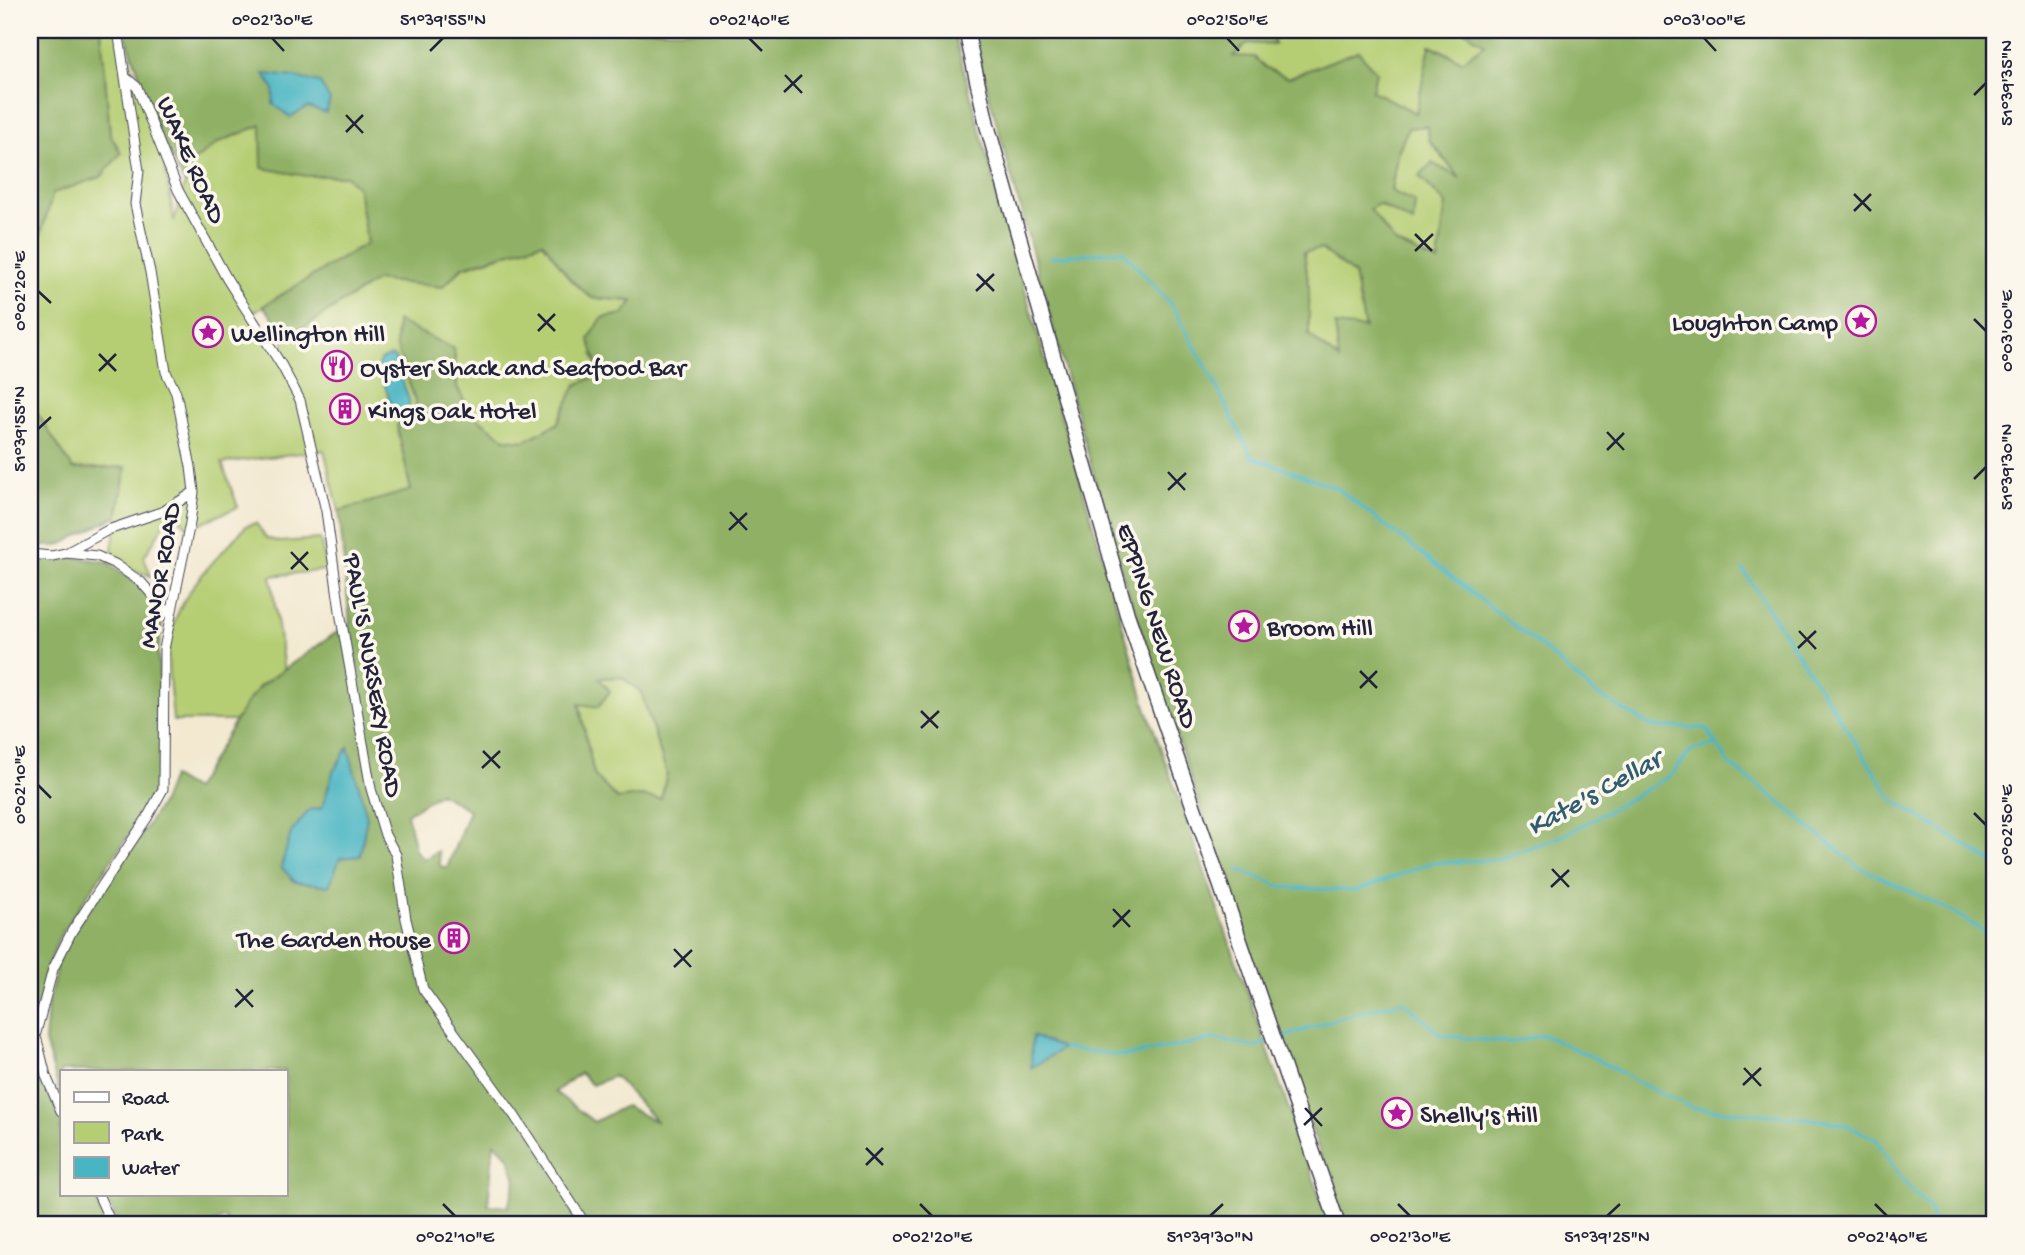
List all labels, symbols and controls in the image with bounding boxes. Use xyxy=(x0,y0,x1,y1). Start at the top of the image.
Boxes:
text: 0°02'30"E xyxy=(232,11,313,32)
text: 51°39'55"N xyxy=(400,11,486,32)
text: 0°02'40"E xyxy=(709,11,789,32)
text: 0°02'50"E xyxy=(1187,11,1268,32)
text: 0°03'00"E xyxy=(1663,11,1746,32)
text: 51°39'35"N xyxy=(1998,40,2019,126)
street label: WAKE ROAD xyxy=(147,93,231,229)
text: 0°02'20"E xyxy=(11,250,32,331)
text: 0°03'00"E xyxy=(1998,289,2019,372)
place icon: Loughton Camp xyxy=(1844,304,1878,338)
place label: Loughton Camp xyxy=(1672,310,1838,341)
place icon: Wellington Hill xyxy=(191,315,225,349)
place label: Wellington Hill xyxy=(231,321,385,352)
restaurant icon: Oyster Shack and Seafood Bar xyxy=(320,349,354,383)
place label: Oyster Shack and Seafood Bar xyxy=(360,355,689,386)
text: 51°39'55"N xyxy=(11,386,32,472)
building icon: Kings Oak Hotel xyxy=(328,392,362,426)
place label: Kings Oak Hotel xyxy=(368,398,537,429)
text: 51°39'30"N xyxy=(1998,424,2019,510)
street label: MANOR ROAD xyxy=(134,500,190,651)
street label: EPPING NEW ROAD xyxy=(1107,520,1202,733)
street label: PAUL'S NURSERY ROAD xyxy=(334,551,407,800)
place icon: Broom Hill xyxy=(1227,609,1261,643)
place label: Broom Hill xyxy=(1266,615,1373,646)
water label: Kate's Cellar xyxy=(1522,742,1672,845)
text: 0°02'10"E xyxy=(11,745,32,824)
text: 0°02'50"E xyxy=(1998,784,2019,865)
building icon: The Garden House xyxy=(437,921,471,955)
place label: The Garden House xyxy=(235,927,432,958)
legend xyxy=(60,1070,287,1196)
text: Road xyxy=(122,1088,170,1113)
place icon: Shelly's Hill xyxy=(1380,1096,1414,1130)
place label: Shelly's Hill xyxy=(1420,1102,1538,1133)
text: Park xyxy=(121,1124,165,1149)
text: Water xyxy=(122,1158,180,1183)
text: 0°02'10"E xyxy=(416,1228,495,1249)
text: 0°02'20"E xyxy=(892,1228,973,1249)
text: 51°39'30"N xyxy=(1167,1228,1253,1249)
text: 0°02'30"E xyxy=(1370,1228,1451,1249)
text: 51°39'25"N xyxy=(1564,1228,1650,1249)
text: 0°02'40"E xyxy=(1847,1228,1927,1249)

